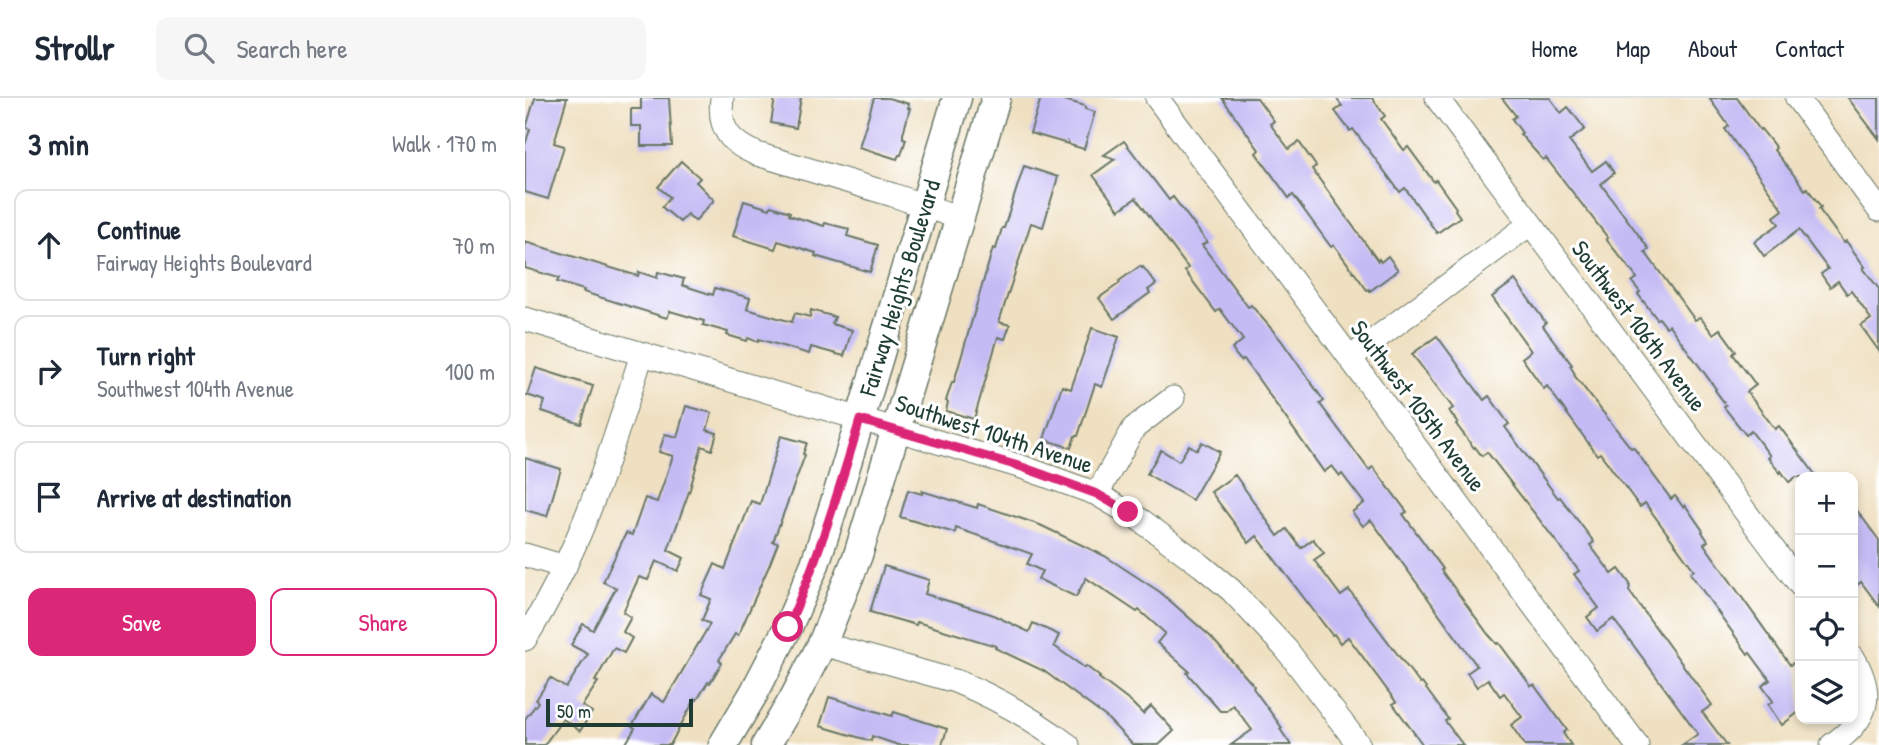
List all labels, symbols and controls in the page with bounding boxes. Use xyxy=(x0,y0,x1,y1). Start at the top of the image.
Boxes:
search box xyxy=(156,17,646,80)
text: Strollr xyxy=(35,26,114,70)
icon: search xyxy=(180,29,218,67)
text: Search here xyxy=(236,31,348,66)
text: Home xyxy=(1531,32,1578,64)
text: Map xyxy=(1616,32,1650,64)
text: About xyxy=(1688,32,1737,64)
text: Contact xyxy=(1775,32,1844,64)
text: 3 min xyxy=(28,124,89,164)
text: Walk · 170 m xyxy=(392,128,497,159)
street label: Fairway Heights Boulevard xyxy=(851,176,947,401)
text: Continue xyxy=(97,212,181,247)
icon: ahead xyxy=(30,226,68,264)
text: 70 m xyxy=(452,230,495,261)
street label: Southwest 106th Avenue xyxy=(1565,233,1715,418)
text: Fairway Heights Boulevard xyxy=(97,247,312,278)
street label: Southwest 105th Avenue xyxy=(1344,313,1494,498)
text: Turn right xyxy=(97,338,195,373)
icon: right xyxy=(30,352,68,390)
text: 100 m xyxy=(445,356,495,387)
text: Southwest 104th Avenue xyxy=(97,373,294,404)
street label: Southwest 104th Avenue xyxy=(892,386,1097,480)
map controls xyxy=(1795,472,1858,724)
button: + xyxy=(1795,472,1858,535)
icon: arrive xyxy=(30,478,68,516)
text: Arrive at destination xyxy=(97,480,292,515)
route end xyxy=(1112,496,1143,527)
button: − xyxy=(1795,535,1858,598)
button: Save xyxy=(28,588,256,656)
button: Share xyxy=(270,588,497,656)
button: locate xyxy=(1795,598,1858,661)
route start xyxy=(772,611,803,642)
button: layers xyxy=(1795,661,1858,724)
scale bar xyxy=(546,696,693,728)
text: 50 m xyxy=(557,698,591,724)

